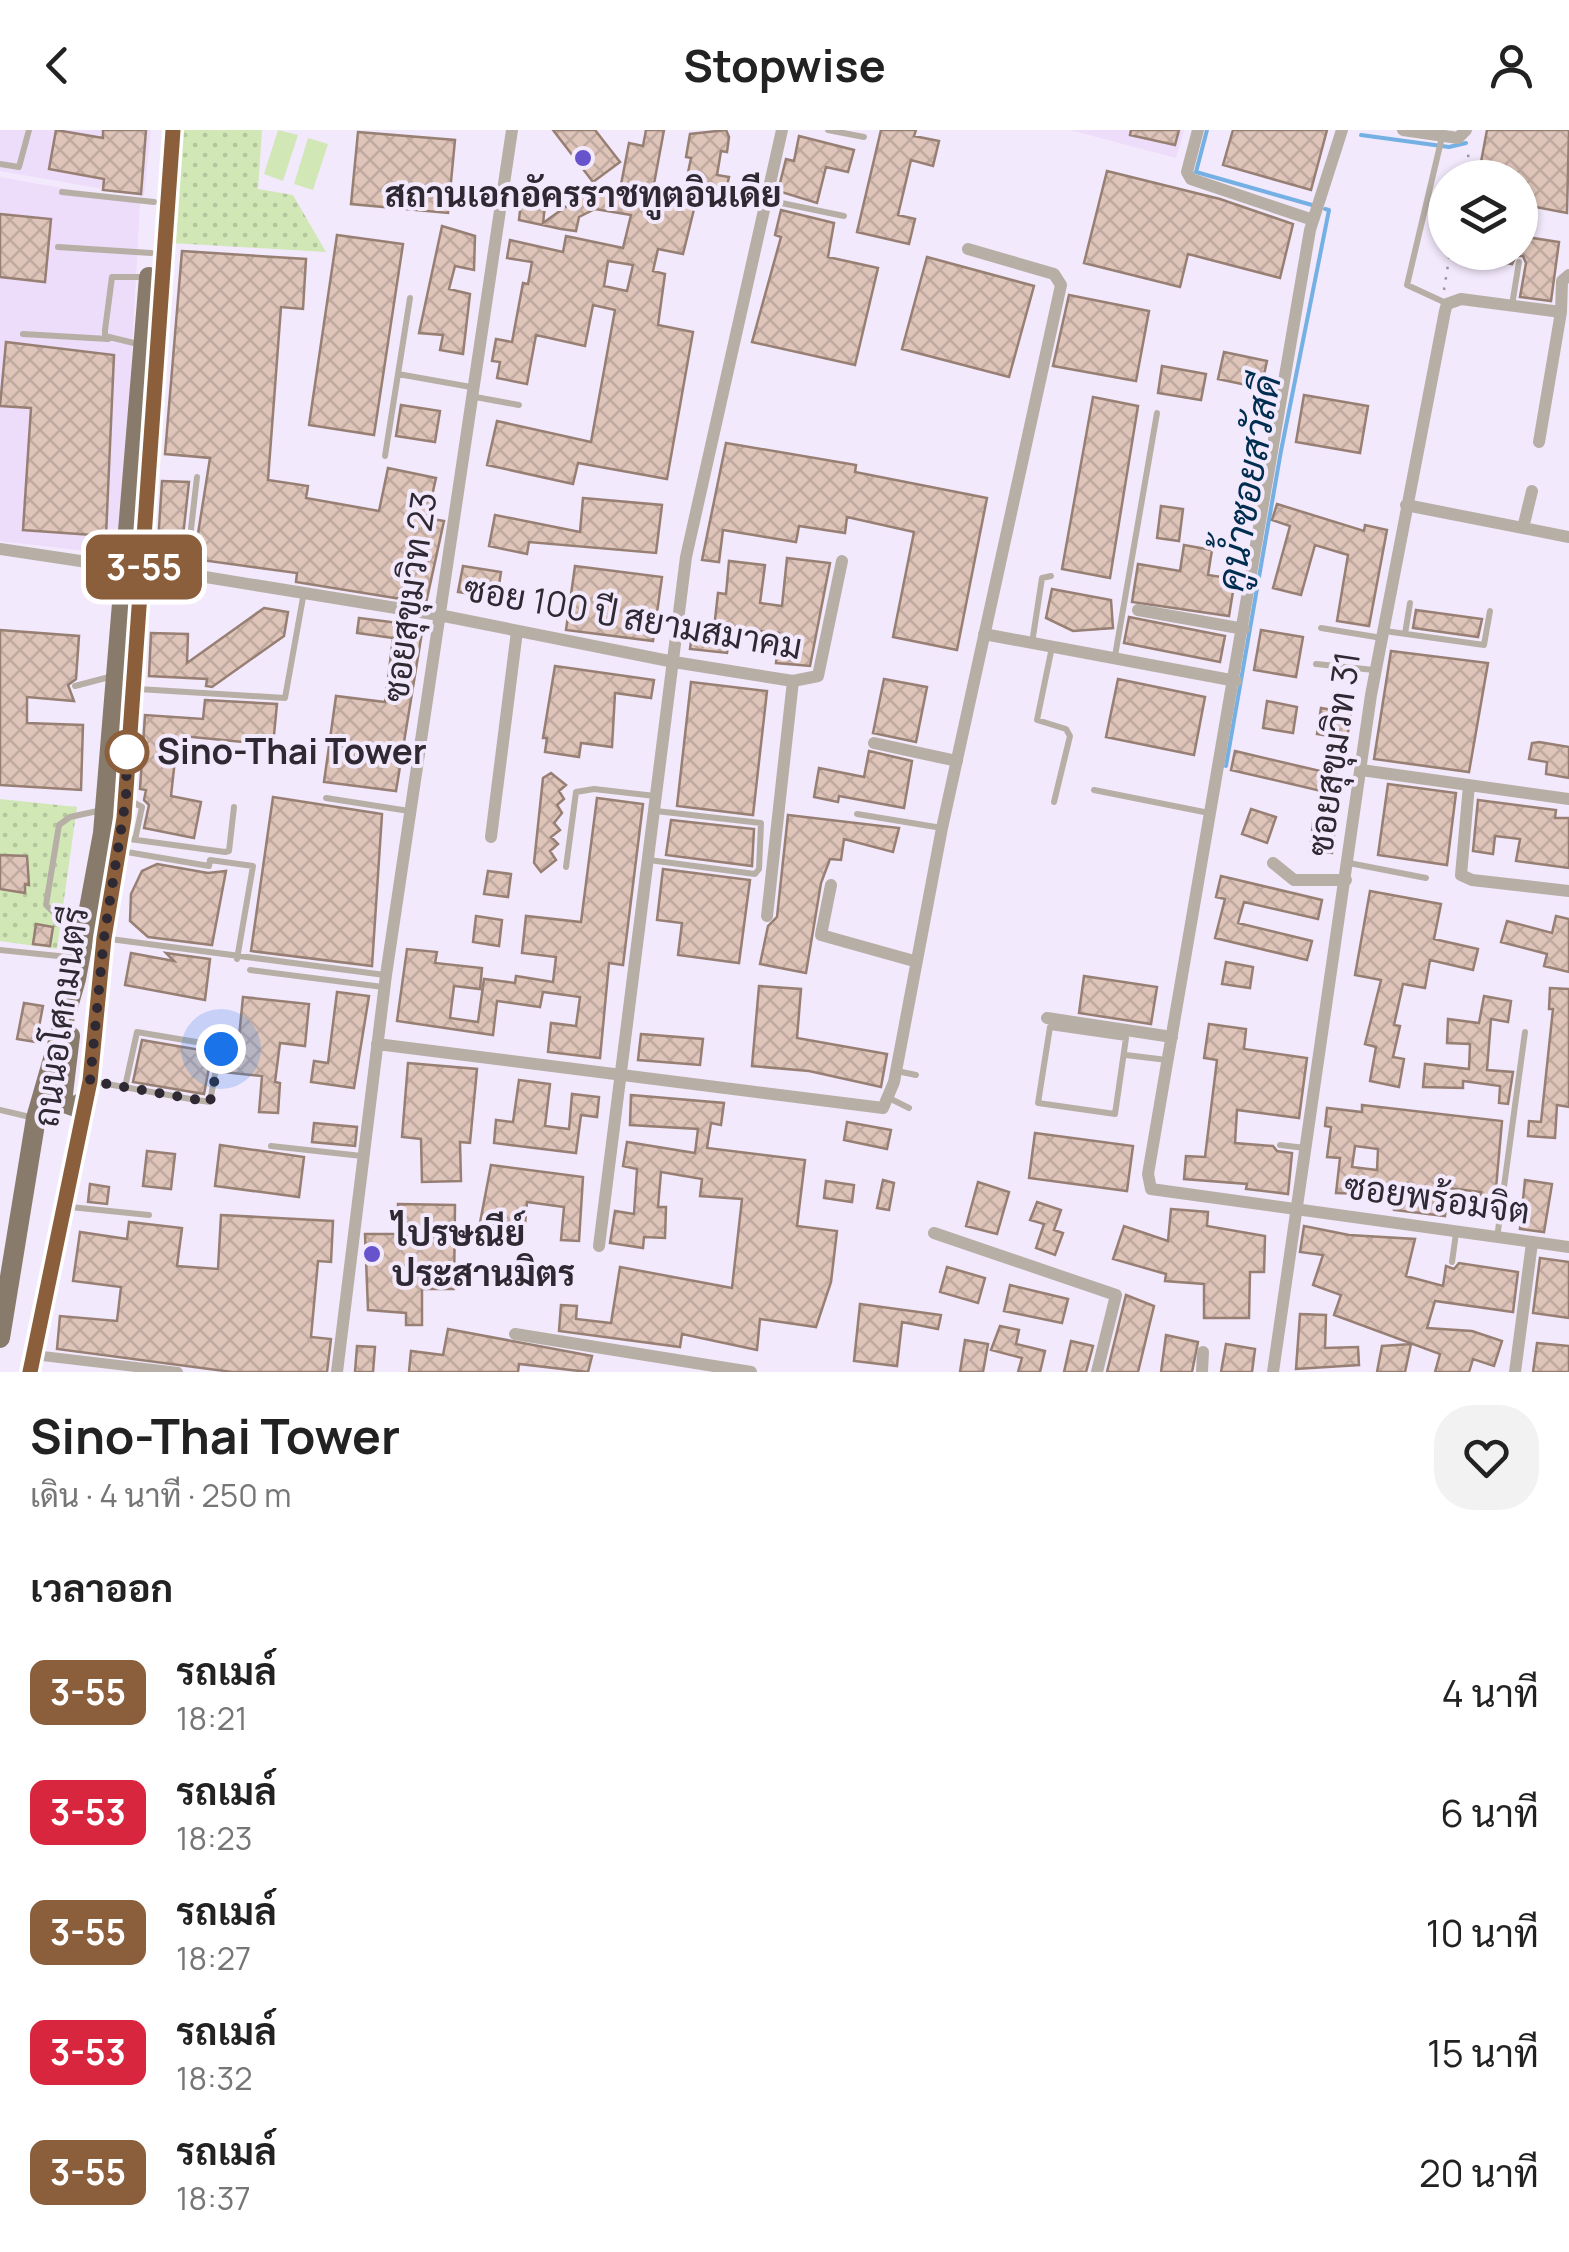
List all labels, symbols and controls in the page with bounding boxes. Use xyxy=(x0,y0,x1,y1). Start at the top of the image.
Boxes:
text: Stopwise xyxy=(683,34,886,96)
icon: back xyxy=(30,38,85,93)
icon: person xyxy=(1484,38,1539,93)
marker: สถานเอกอัครราชทูตอินเดีย xyxy=(572,147,594,169)
map controls xyxy=(1428,160,1538,270)
button: layers xyxy=(1428,160,1538,270)
place label: สถานเอกอัครราชทูตอินเดีย xyxy=(384,170,782,220)
water label: คูน้ำซอยสวัสดี xyxy=(1198,368,1293,595)
street label: ซอยสุขุมวิท 23 xyxy=(370,489,449,705)
line badge: 3-55 xyxy=(74,534,214,600)
text: 3-55 xyxy=(106,543,182,591)
street label: ซอย 100 ปี สยามสมาคม xyxy=(460,564,806,670)
street label: ซอยสุขุมวิท 31 xyxy=(1295,649,1372,859)
place label: Sino-Thai Tower xyxy=(157,727,427,775)
marker: Sino-Thai Tower xyxy=(106,731,148,773)
street label: ถนนอโศกมนตรี xyxy=(21,904,99,1130)
your location xyxy=(196,1024,246,1074)
street label: ซอยพร้อมจิต xyxy=(1341,1161,1533,1235)
place label: ไปรษณีย์ ประสานมิตร xyxy=(389,1209,575,1297)
marker: ไปรษณีย์ ประสานมิตร xyxy=(361,1243,383,1265)
text: Sino-Thai Tower xyxy=(30,1403,400,1468)
button: heart xyxy=(1434,1405,1539,1510)
text: เดิน · 4 นาที · 250 m xyxy=(30,1473,291,1517)
text: เวลาออก xyxy=(30,1561,173,1613)
text: รถเมล์ xyxy=(176,1644,277,1696)
text: 4 นาที xyxy=(1441,1666,1539,1718)
text: 3-55 xyxy=(50,1668,126,1716)
text: 18:21 xyxy=(176,1696,247,1740)
text: รถเมล์ xyxy=(176,1764,277,1816)
text: 6 นาที xyxy=(1440,1786,1539,1838)
text: 3-53 xyxy=(50,1788,126,1836)
text: 18:23 xyxy=(176,1816,252,1860)
text: รถเมล์ xyxy=(176,1884,277,1936)
text: 10 นาที xyxy=(1426,1906,1539,1958)
text: 3-55 xyxy=(50,1908,126,1956)
text: 18:27 xyxy=(176,1936,251,1980)
text: รถเมล์ xyxy=(176,2004,277,2056)
text: 15 นาที xyxy=(1427,2026,1539,2078)
text: 3-53 xyxy=(50,2028,126,2076)
text: 18:32 xyxy=(176,2056,252,2100)
text: รถเมล์ xyxy=(176,2124,277,2176)
text: 20 นาที xyxy=(1419,2146,1539,2198)
text: 3-55 xyxy=(50,2148,126,2196)
text: 18:37 xyxy=(176,2176,250,2220)

